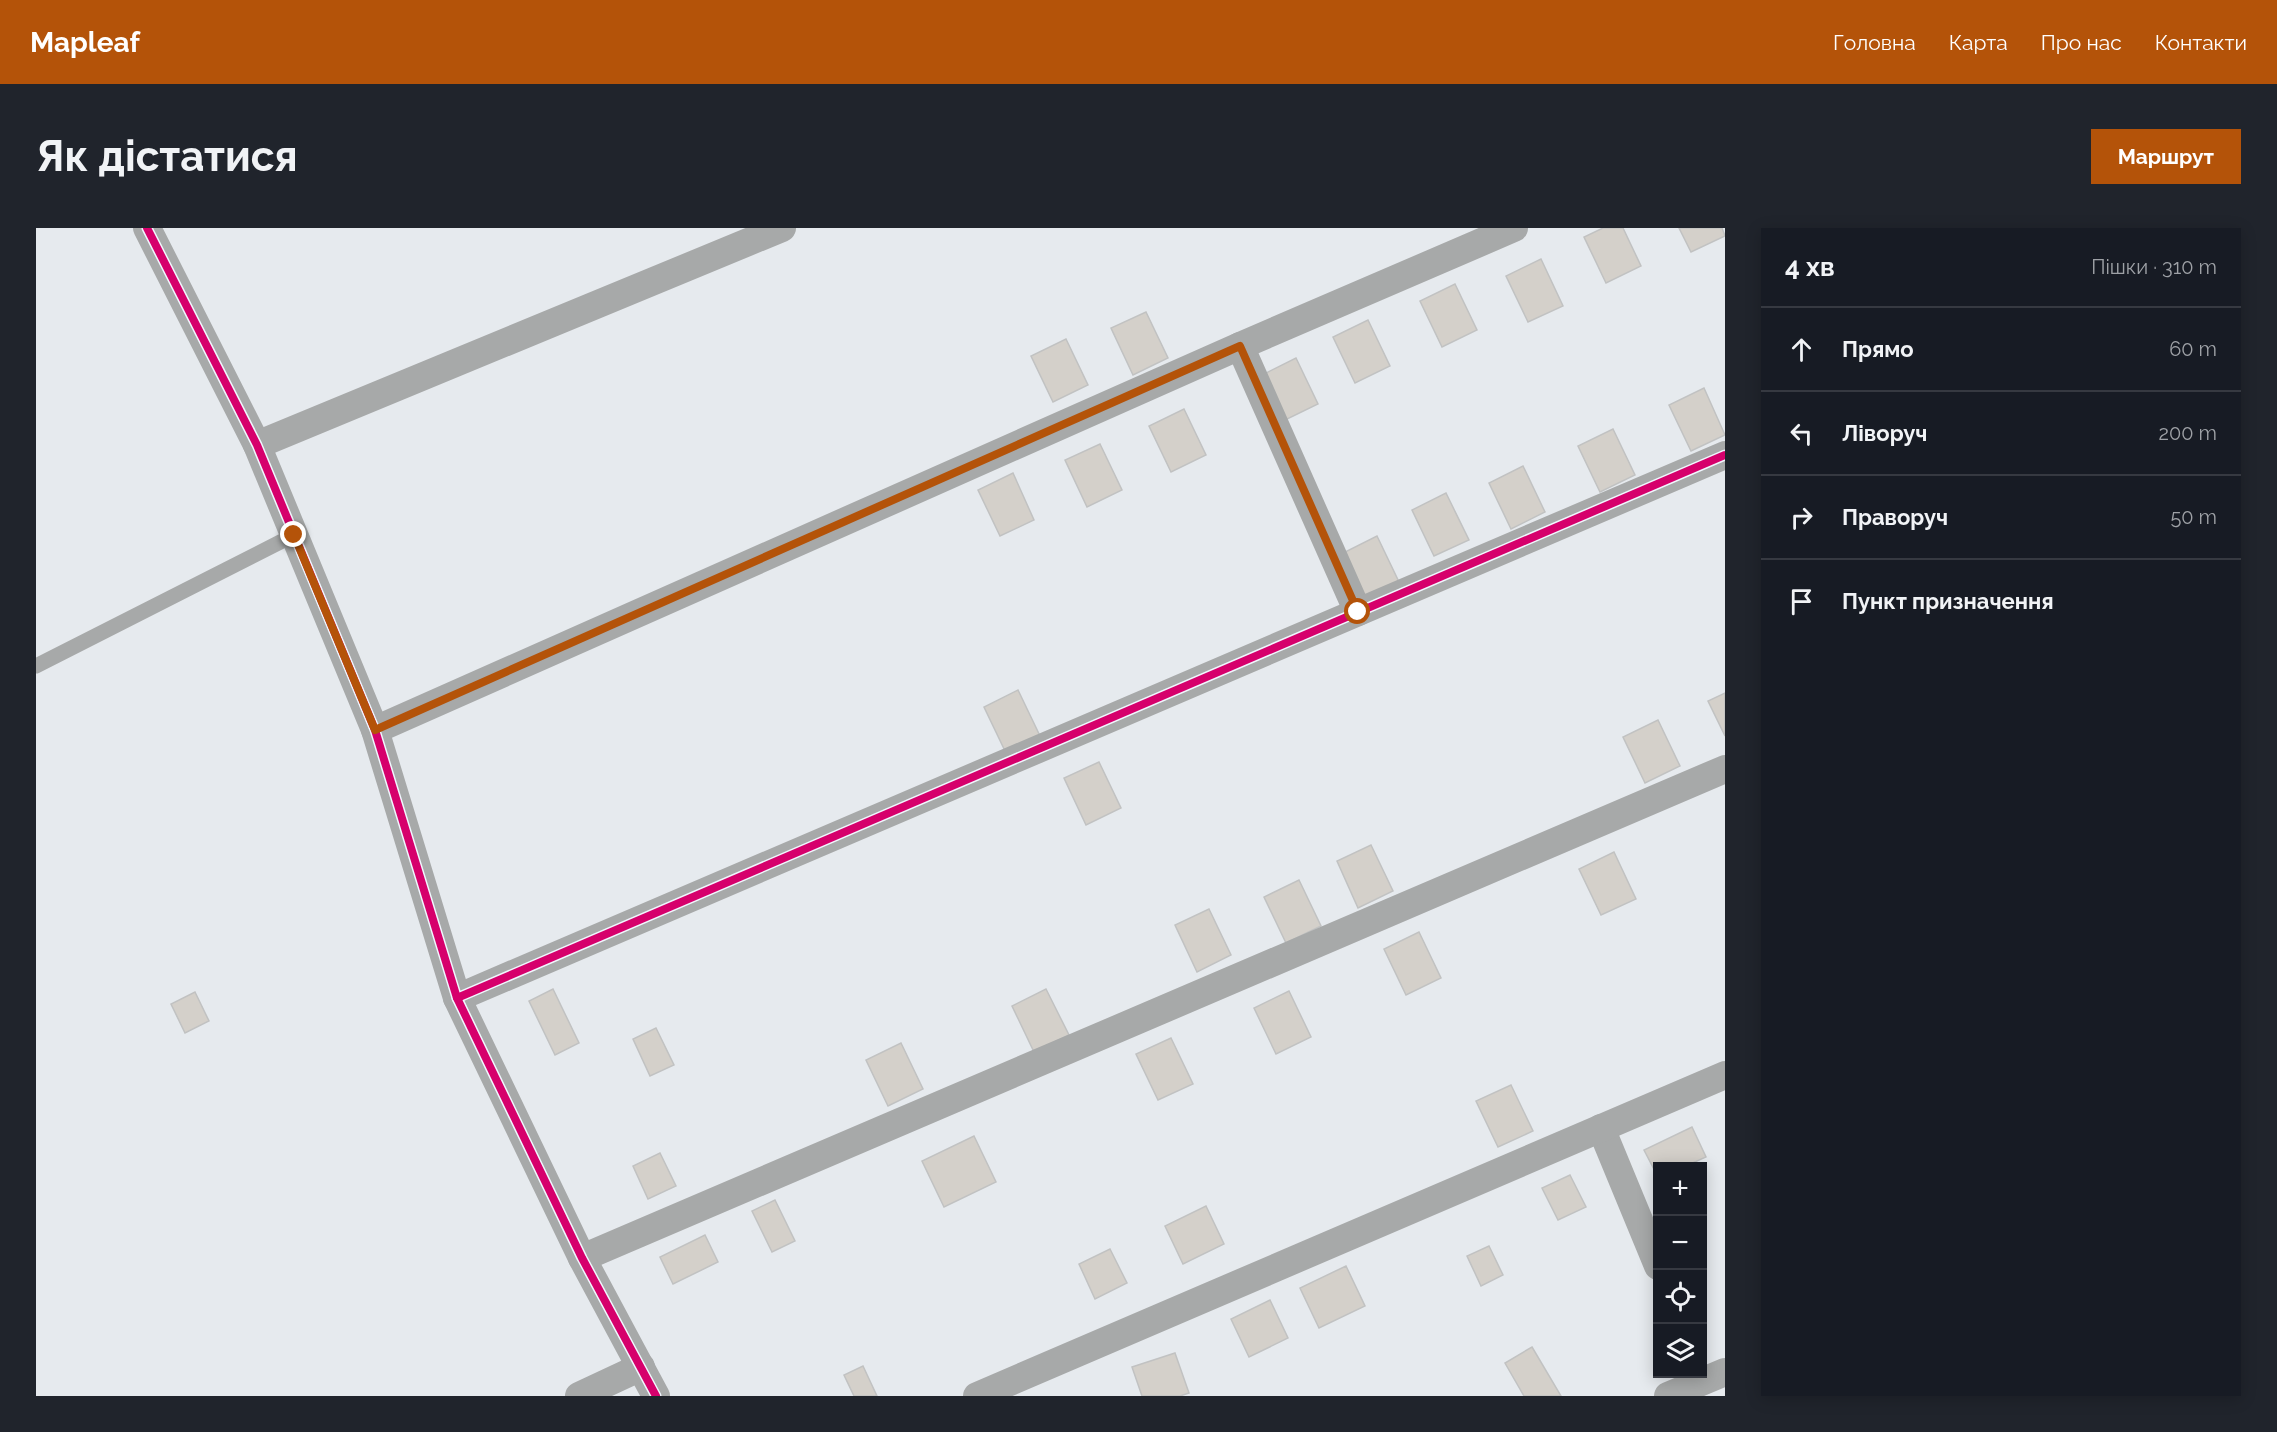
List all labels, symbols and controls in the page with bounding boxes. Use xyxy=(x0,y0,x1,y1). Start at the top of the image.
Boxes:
text: Mapleaf xyxy=(30,26,140,59)
text: Головна xyxy=(1833,30,1916,55)
text: Карта xyxy=(1949,30,2008,55)
text: Про нас xyxy=(2041,30,2122,55)
text: Контакти xyxy=(2155,30,2247,55)
button: Маршрут xyxy=(2091,129,2241,184)
text: Як дістатися xyxy=(36,132,298,181)
text: 4 хв xyxy=(1785,252,1835,282)
text: Пішки · 310 m xyxy=(2091,255,2217,279)
icon: ahead xyxy=(1785,333,1818,366)
text: Прямо xyxy=(1842,336,1914,362)
text: 60 m xyxy=(2169,337,2217,361)
icon: left xyxy=(1785,417,1818,450)
text: Ліворуч xyxy=(1842,420,1927,446)
text: 200 m xyxy=(2159,421,2217,445)
icon: right xyxy=(1785,501,1818,534)
text: Праворуч xyxy=(1842,504,1948,530)
text: 50 m xyxy=(2170,505,2217,529)
route end xyxy=(280,521,306,547)
icon: arrive xyxy=(1785,585,1818,618)
text: Пункт призначення xyxy=(1842,588,2054,614)
route start xyxy=(1344,598,1370,624)
map controls xyxy=(1653,1162,1707,1378)
button: + xyxy=(1653,1162,1707,1216)
button: − xyxy=(1653,1216,1707,1270)
button: locate xyxy=(1653,1270,1707,1324)
button: layers xyxy=(1653,1324,1707,1378)

